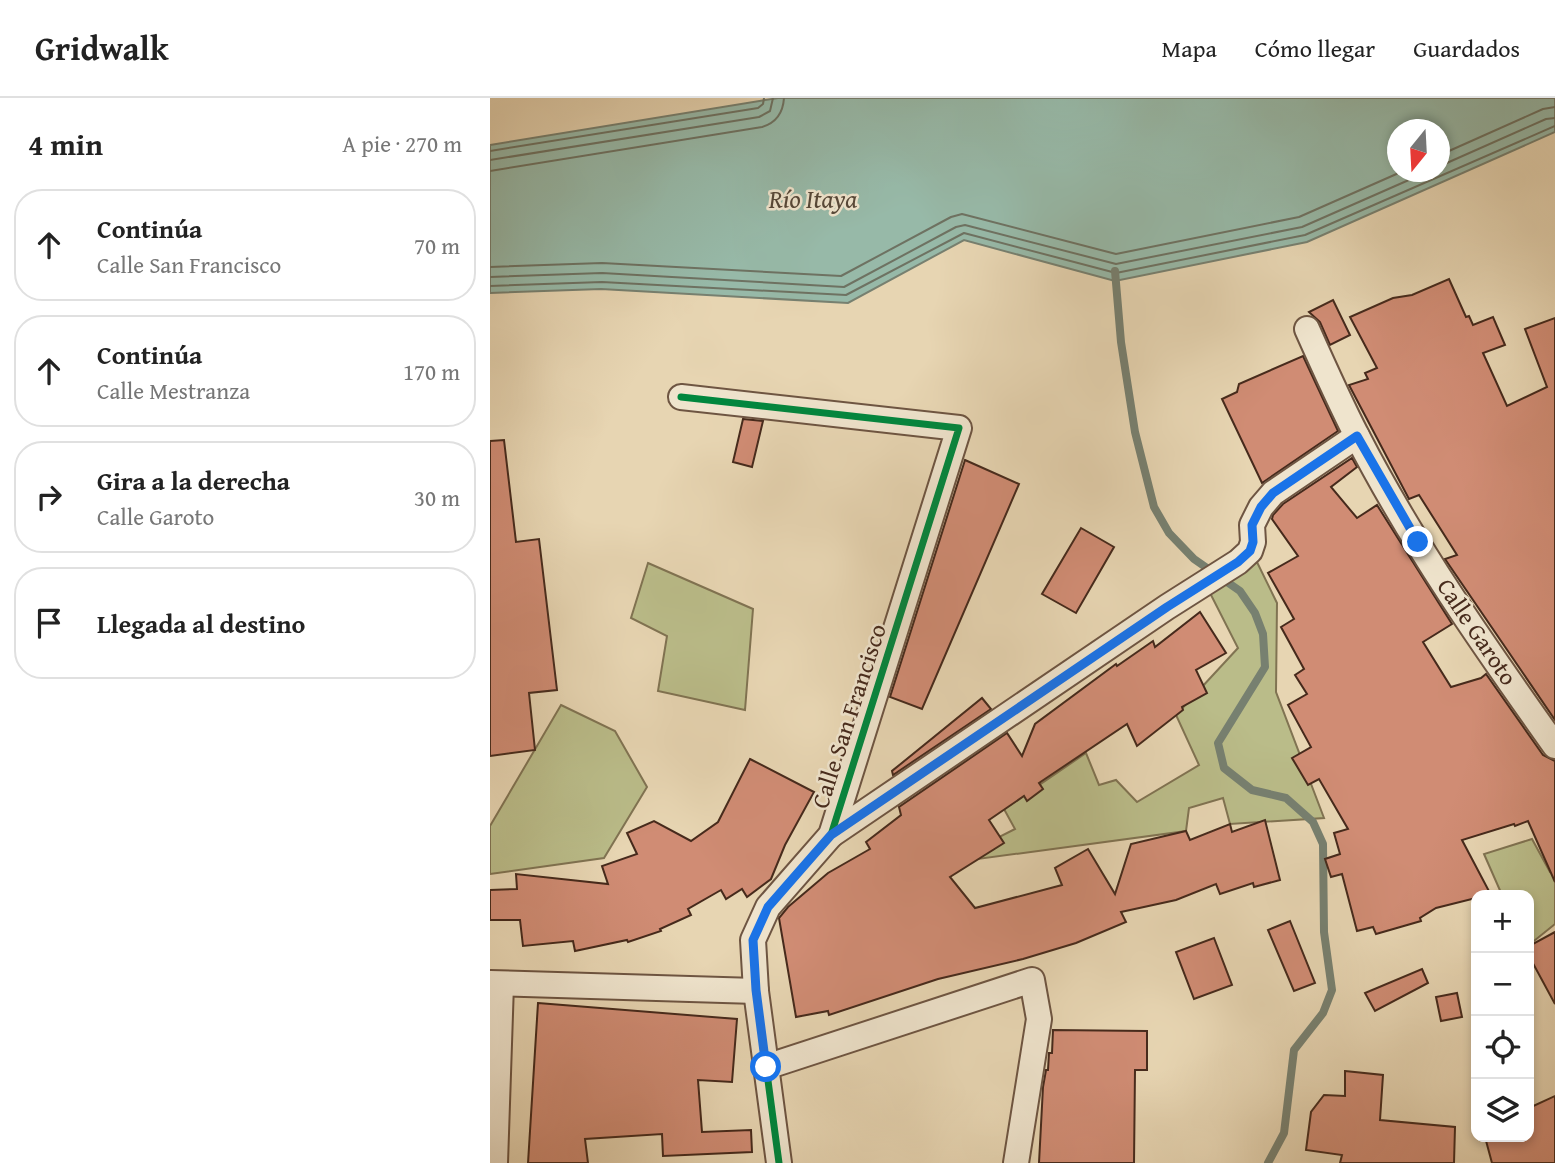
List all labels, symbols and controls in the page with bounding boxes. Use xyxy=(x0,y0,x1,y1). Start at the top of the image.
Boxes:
text: Gridwalk xyxy=(35,24,169,72)
text: Mapa xyxy=(1161,31,1217,66)
text: Cómo llegar xyxy=(1255,31,1375,66)
text: Guardados xyxy=(1413,31,1520,66)
north arrow xyxy=(1387,119,1450,182)
text: 4 min xyxy=(28,122,103,166)
text: A pie · 270 m xyxy=(342,127,462,160)
water label: Río Itaya xyxy=(768,179,857,218)
text: Continúa xyxy=(97,209,202,248)
icon: ahead xyxy=(30,226,68,264)
text: 70 m xyxy=(414,229,460,262)
text: Calle San Francisco xyxy=(97,248,281,281)
text: Continúa xyxy=(97,335,202,374)
icon: ahead xyxy=(30,352,68,390)
text: 170 m xyxy=(403,355,460,388)
text: Calle Mestranza xyxy=(97,374,250,407)
text: Gira a la derecha xyxy=(97,461,290,500)
icon: right xyxy=(30,478,68,516)
text: 30 m xyxy=(414,481,460,514)
text: Calle Garoto xyxy=(97,500,214,533)
route end xyxy=(1402,526,1433,557)
street label: Calle Garoto xyxy=(1429,571,1526,692)
icon: arrive xyxy=(30,604,68,642)
text: Llegada al destino xyxy=(97,604,305,643)
street label: Calle San Francisco xyxy=(802,619,895,813)
map controls xyxy=(1471,890,1534,1142)
button: + xyxy=(1471,890,1534,953)
button: − xyxy=(1471,953,1534,1016)
button: locate xyxy=(1471,1016,1534,1079)
route start xyxy=(750,1051,781,1082)
button: layers xyxy=(1471,1079,1534,1142)

